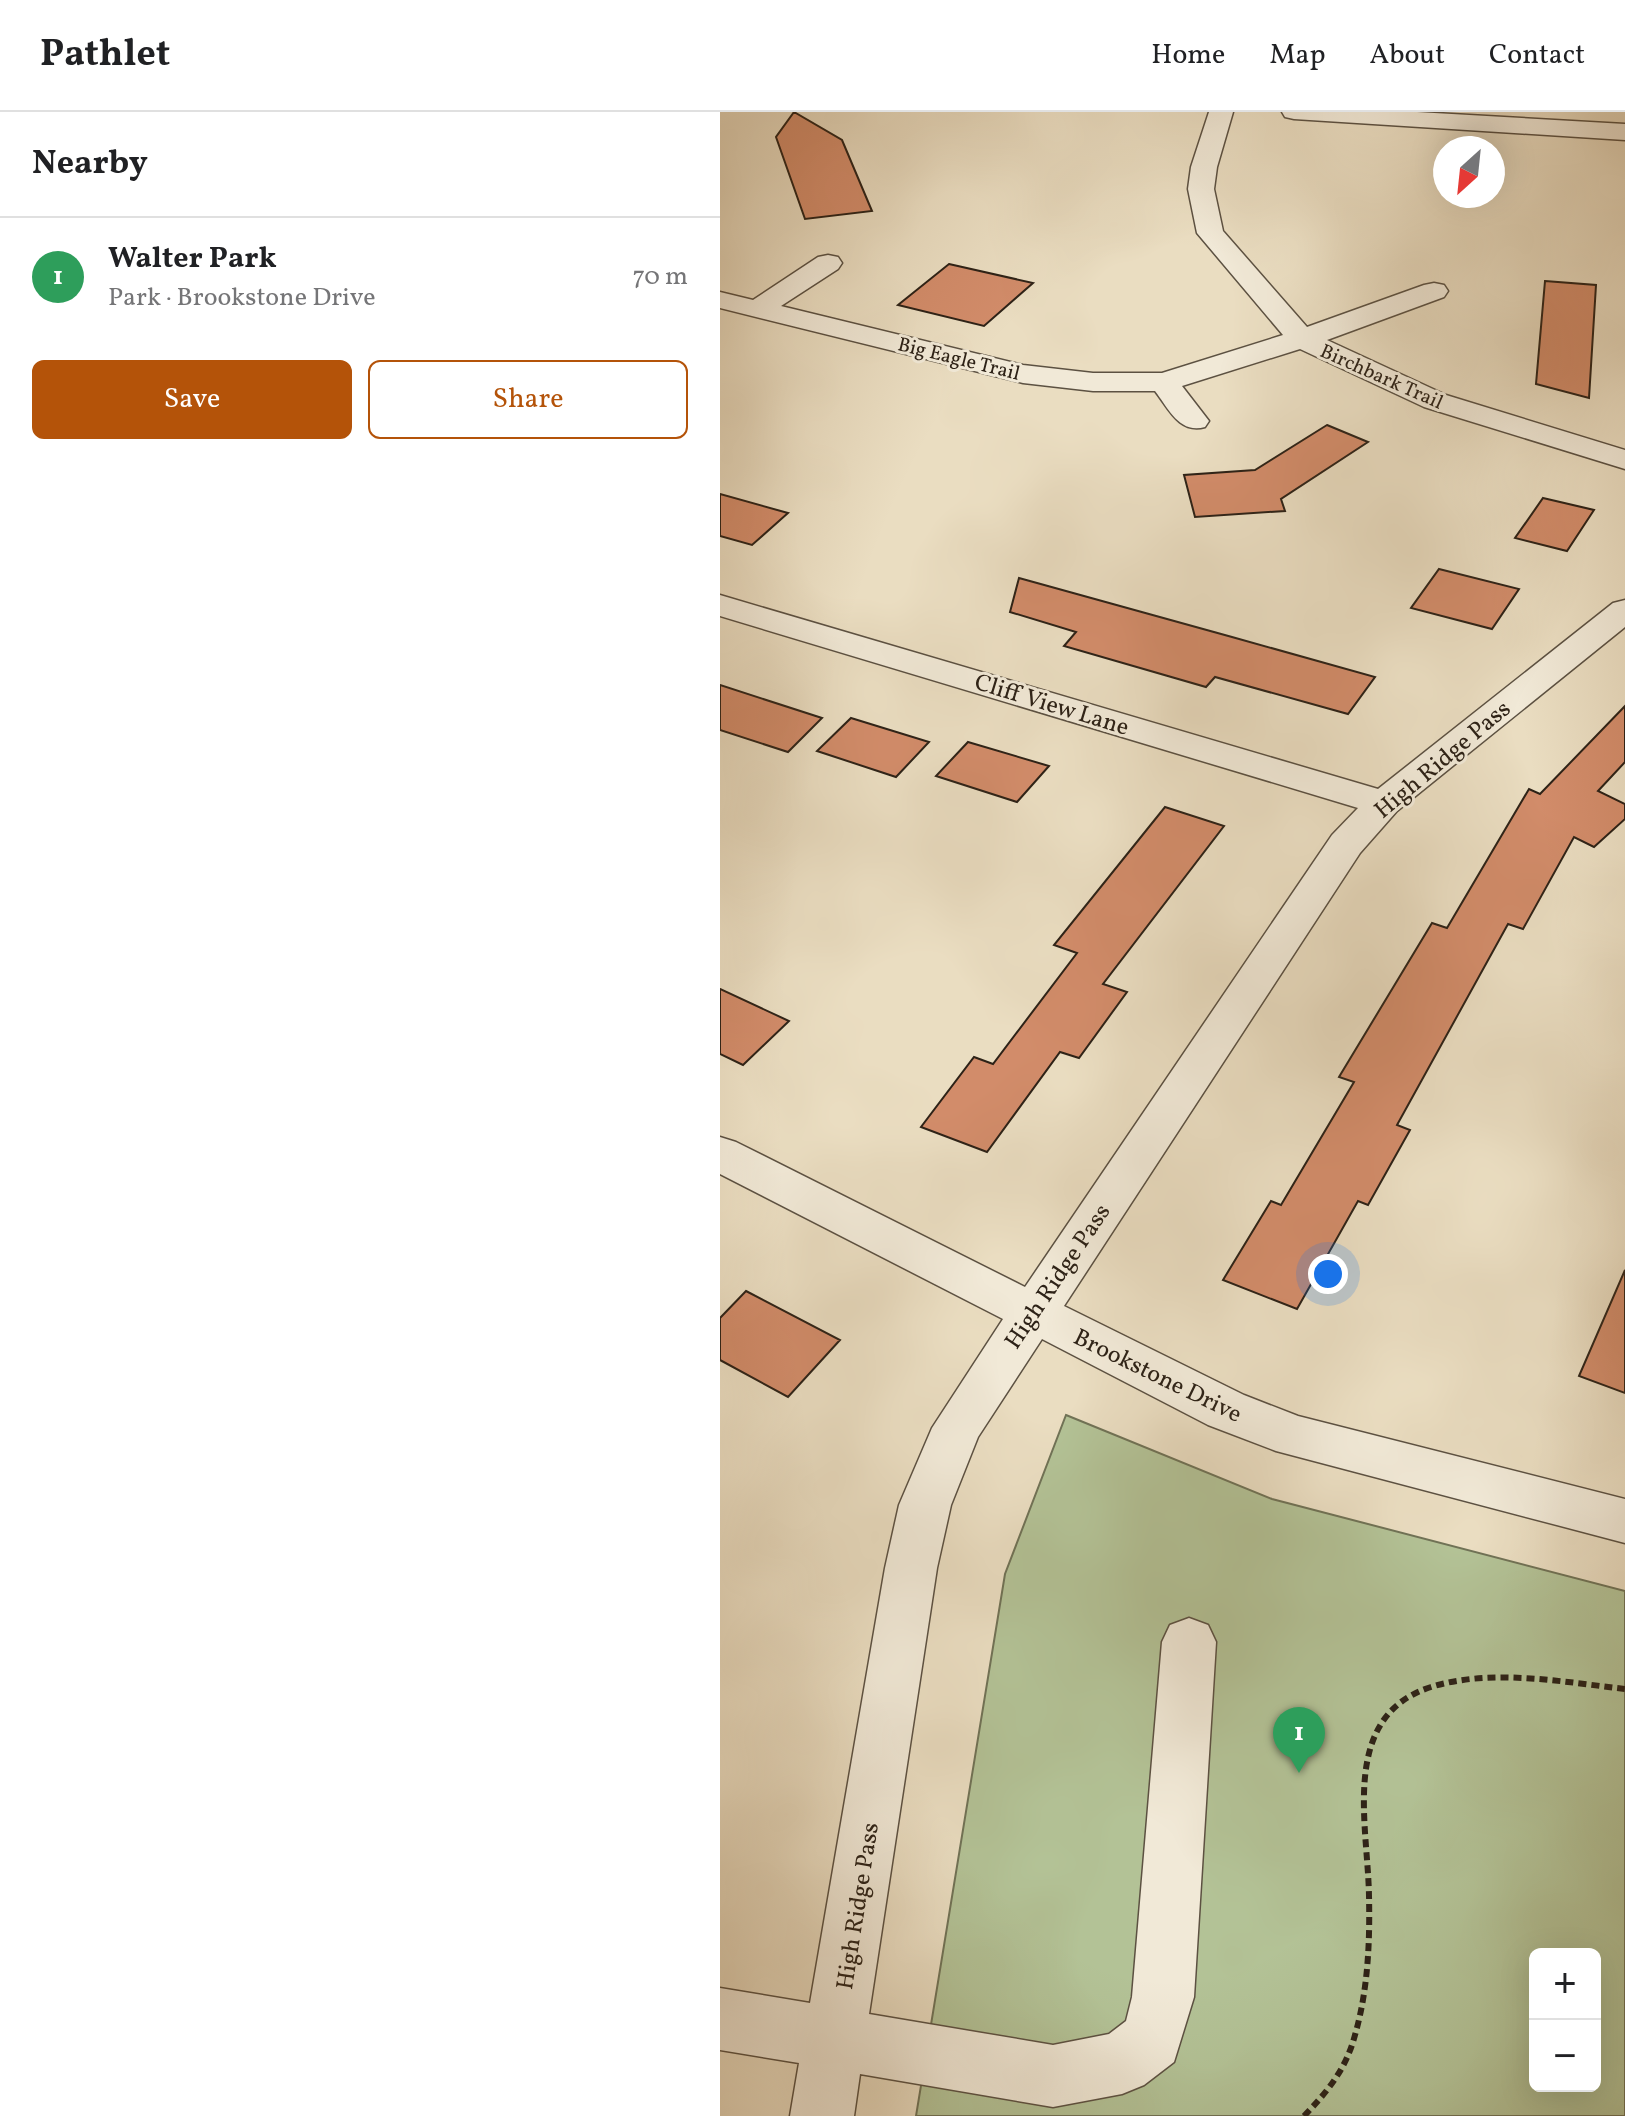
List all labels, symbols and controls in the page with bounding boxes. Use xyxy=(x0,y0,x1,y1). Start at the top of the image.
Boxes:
text: Pathlet xyxy=(40,29,170,82)
text: Home xyxy=(1151,36,1225,75)
text: Map xyxy=(1269,36,1325,75)
text: About xyxy=(1369,36,1445,75)
text: Contact xyxy=(1489,36,1585,75)
north arrow xyxy=(1433,136,1505,208)
text: Nearby xyxy=(32,141,148,188)
text: Walter Park xyxy=(108,238,277,280)
text: 1 xyxy=(53,259,63,295)
text: 70 m xyxy=(633,259,688,295)
text: Park · Brookstone Drive xyxy=(108,280,376,316)
street label: Big Eagle Trail xyxy=(894,331,1023,389)
street label: Birchbark Trail xyxy=(1315,338,1447,417)
button: Save xyxy=(32,360,352,439)
button: Share xyxy=(368,360,688,439)
street label: Cliff View Lane xyxy=(970,666,1133,746)
street label: High Ridge Pass xyxy=(1368,693,1519,828)
street label: High Ridge Pass xyxy=(997,1198,1120,1357)
your location xyxy=(1308,1254,1348,1294)
street label: Brookstone Drive xyxy=(1067,1321,1247,1432)
pin: 1 xyxy=(1273,1707,1325,1773)
street label: High Ridge Pass xyxy=(829,1820,889,1992)
map controls xyxy=(1529,1948,1601,2092)
button: + xyxy=(1529,1948,1601,2020)
button: − xyxy=(1529,2020,1601,2092)

